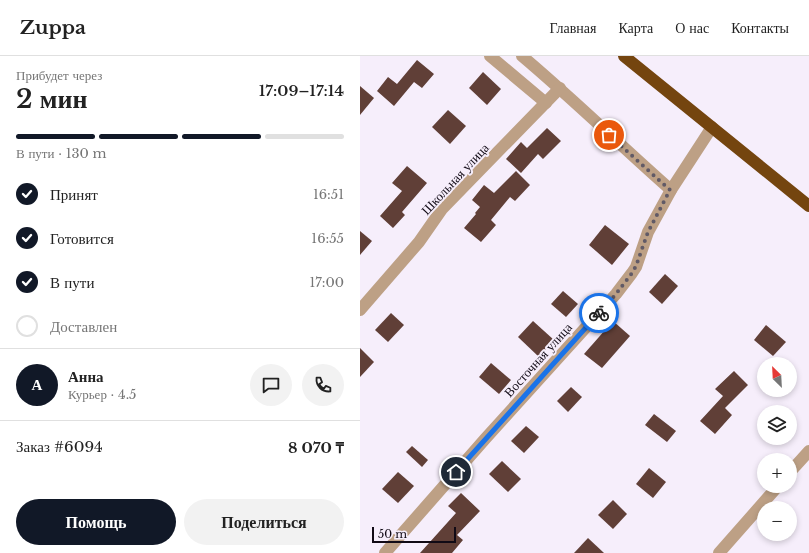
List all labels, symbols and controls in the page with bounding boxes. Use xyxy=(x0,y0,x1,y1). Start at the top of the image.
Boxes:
text: Zuppa xyxy=(20,16,86,39)
text: Главная xyxy=(549,19,596,37)
text: Карта xyxy=(618,19,653,37)
text: О нас xyxy=(675,19,709,37)
text: Контакты xyxy=(731,19,789,37)
text: Прибудет через xyxy=(16,67,102,84)
text: 17:09–17:14 xyxy=(259,81,344,100)
text: 2 мин xyxy=(16,83,87,115)
pin xyxy=(592,118,626,152)
icon: bag xyxy=(598,124,620,146)
street label: Школьная улица xyxy=(417,139,493,218)
text: В пути · 130 m xyxy=(16,145,106,162)
icon: check xyxy=(16,183,38,205)
text: Принят xyxy=(50,185,98,204)
text: 16:51 xyxy=(313,186,344,203)
icon: check xyxy=(16,227,38,249)
text: Готовится xyxy=(50,229,114,248)
text: 16:55 xyxy=(311,230,344,247)
icon: check xyxy=(16,271,38,293)
text: В пути xyxy=(50,273,94,292)
text: 17:00 xyxy=(309,274,344,291)
courier xyxy=(579,293,619,333)
icon: bike xyxy=(588,302,610,324)
text: Доставлен xyxy=(50,317,117,336)
street label: Восточная улица xyxy=(500,319,576,401)
north arrow xyxy=(757,357,797,397)
map controls xyxy=(757,357,797,541)
button: chat xyxy=(250,364,292,406)
button: phone xyxy=(302,364,344,406)
text: Анна xyxy=(68,367,104,386)
text: А xyxy=(32,375,42,394)
text: Курьер · 4.5 xyxy=(68,386,137,403)
button: layers xyxy=(757,405,797,445)
text: Заказ #6094 xyxy=(16,437,103,456)
text: 8 070 ₸ xyxy=(288,438,344,457)
button: + xyxy=(757,453,797,493)
pin xyxy=(439,455,473,489)
icon: home xyxy=(445,461,467,483)
button: Помощь xyxy=(16,499,176,545)
button: Поделиться xyxy=(184,499,344,545)
button: − xyxy=(757,501,797,541)
scale bar xyxy=(372,525,456,544)
text: 50 m xyxy=(378,527,407,541)

